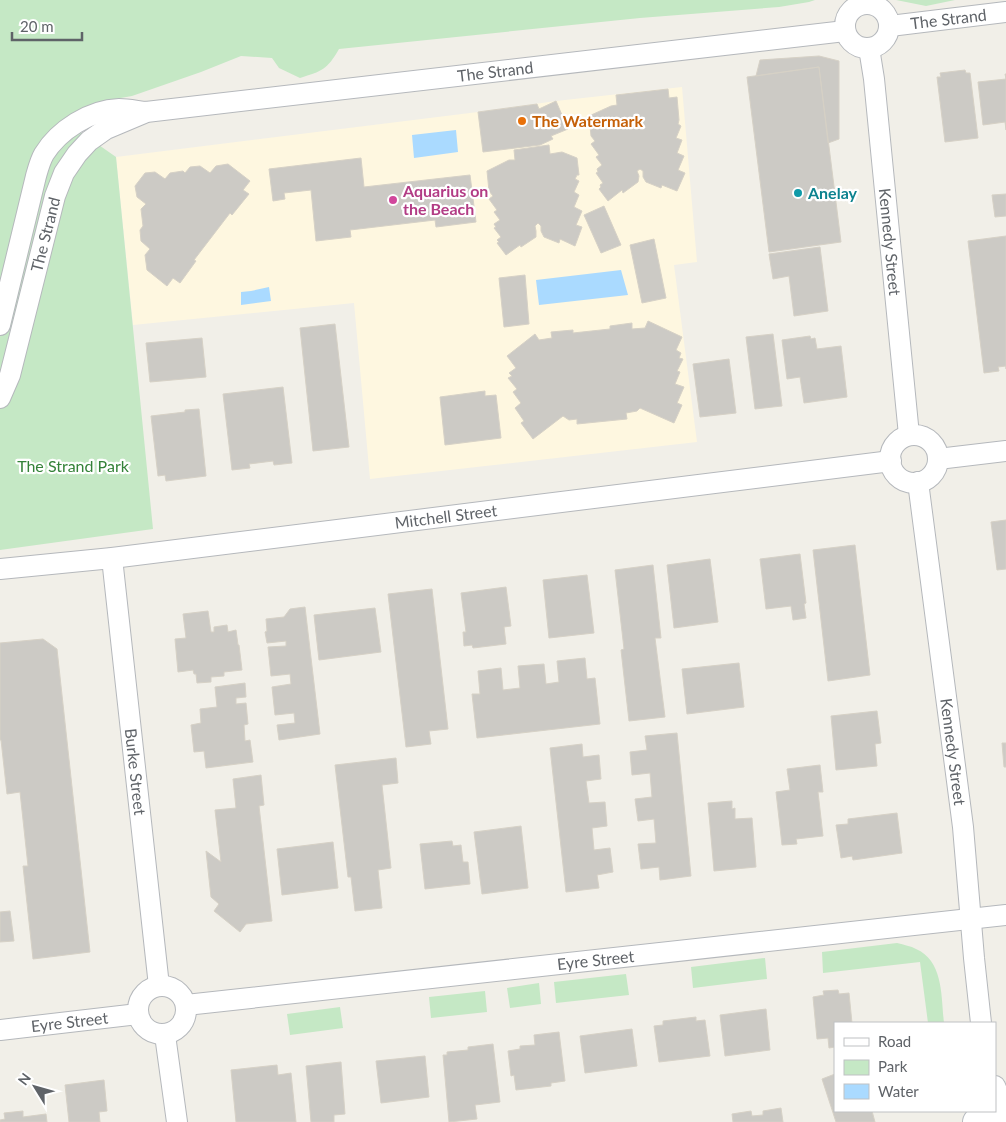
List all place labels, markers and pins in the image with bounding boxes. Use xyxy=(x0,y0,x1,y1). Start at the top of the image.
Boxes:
place label: The Watermark xyxy=(532,111,644,130)
marker: The Watermark xyxy=(516,115,528,127)
place label: Aquarius on the Beach xyxy=(402,181,488,218)
place label: Anelay xyxy=(807,183,858,202)
marker: Anelay xyxy=(792,187,804,199)
marker: Aquarius on the Beach xyxy=(387,194,399,206)

